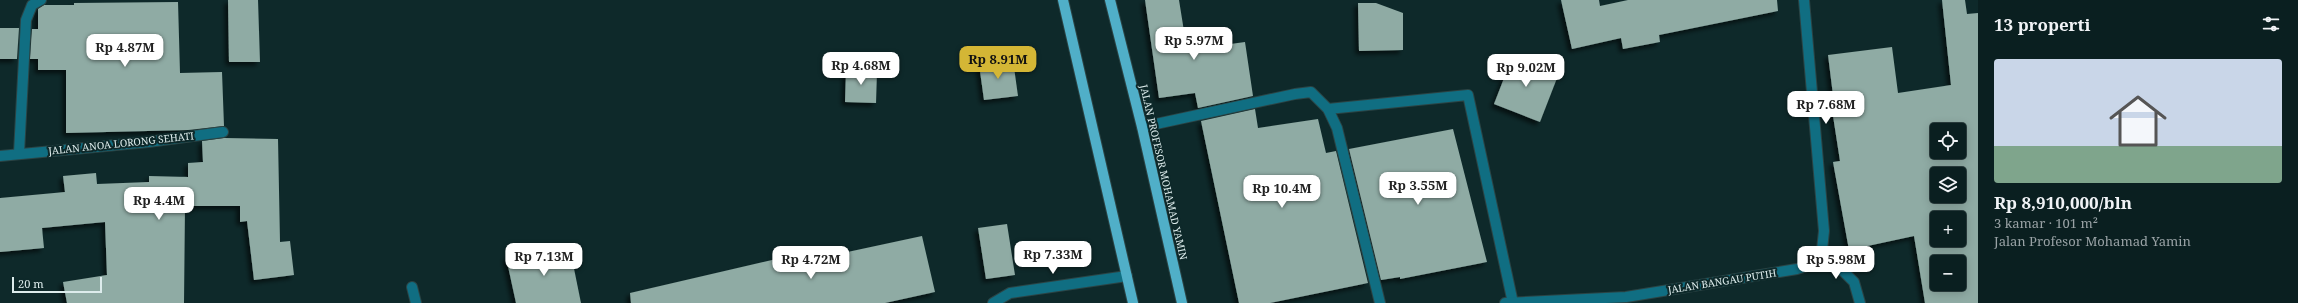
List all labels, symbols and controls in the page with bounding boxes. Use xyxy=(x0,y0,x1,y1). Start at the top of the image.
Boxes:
text: 13 properti xyxy=(1994,13,2090,36)
icon: filters xyxy=(2260,13,2282,35)
pin: Rp 5.97M xyxy=(1153,27,1235,61)
text: Rp 5.97M xyxy=(1164,31,1224,49)
pin: Rp 4.87M xyxy=(84,34,166,68)
text: Rp 4.87M xyxy=(95,38,155,56)
pin: Rp 8.91M xyxy=(957,46,1039,80)
text: Rp 8.91M xyxy=(968,50,1028,68)
pin: Rp 4.68M xyxy=(820,52,902,86)
pin: Rp 9.02M xyxy=(1485,54,1567,88)
text: Rp 4.68M xyxy=(831,56,891,74)
text: Rp 9.02M xyxy=(1496,58,1556,76)
street label: JALAN PROFESOR MOHAMAD YAMIN xyxy=(1137,82,1191,261)
icon: home xyxy=(2102,85,2174,157)
pin: Rp 7.68M xyxy=(1785,91,1867,125)
text: Rp 7.68M xyxy=(1796,95,1856,113)
map controls xyxy=(1930,123,1966,291)
button: locate xyxy=(1930,123,1966,159)
street label: JALAN ANOA LORONG SEHATI xyxy=(47,128,195,158)
button: layers xyxy=(1930,167,1966,203)
pin: Rp 3.55M xyxy=(1377,172,1459,206)
pin: Rp 10.4M xyxy=(1241,175,1323,209)
text: Rp 3.55M xyxy=(1388,176,1448,194)
text: Rp 10.4M xyxy=(1252,179,1312,197)
pin: Rp 4.4M xyxy=(122,187,196,221)
text: Rp 4.4M xyxy=(133,191,185,209)
text: Rp 8,910,000/bln xyxy=(1994,191,2132,214)
button: + xyxy=(1930,211,1966,247)
text: 3 kamar · 101 m² xyxy=(1994,214,2098,232)
text: Jalan Profesor Mohamad Yamin xyxy=(1994,232,2191,250)
pin: Rp 7.33M xyxy=(1012,241,1094,275)
pin: Rp 7.13M xyxy=(503,243,585,277)
text: Rp 7.33M xyxy=(1023,245,1083,263)
pin: Rp 4.72M xyxy=(770,246,852,280)
pin: Rp 5.98M xyxy=(1795,246,1877,280)
text: Rp 7.13M xyxy=(514,247,574,265)
text: Rp 4.72M xyxy=(781,250,841,268)
text: Rp 5.98M xyxy=(1806,250,1866,268)
button: − xyxy=(1930,255,1966,291)
street label: JALAN BANGAU PUTIH xyxy=(1666,265,1777,297)
scale bar xyxy=(12,275,102,294)
text: 20 m xyxy=(18,276,44,291)

